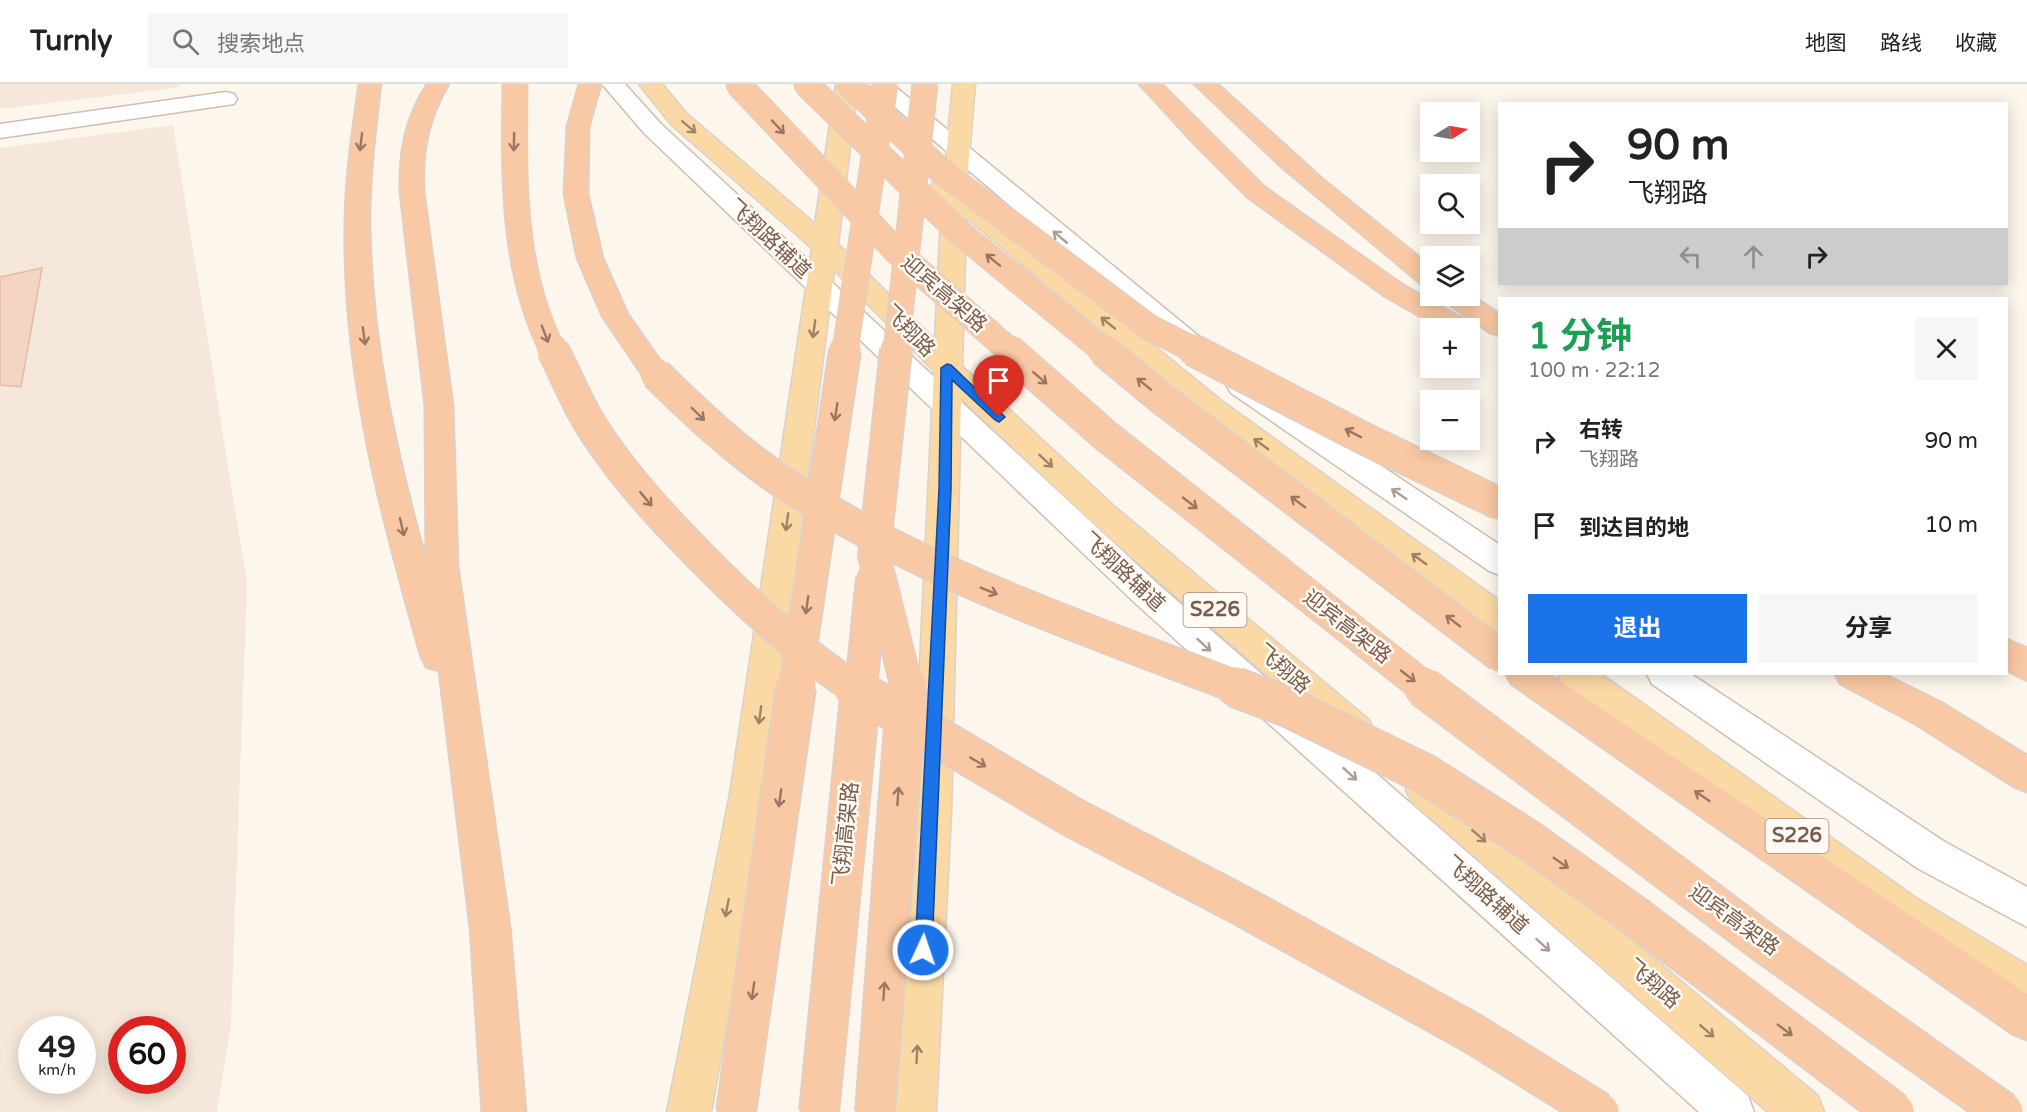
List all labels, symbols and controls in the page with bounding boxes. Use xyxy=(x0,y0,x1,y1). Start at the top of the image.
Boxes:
search box xyxy=(148,14,568,68)
text: Turnly xyxy=(30,24,112,58)
icon: search xyxy=(169,25,202,58)
text: 搜索地点 xyxy=(217,31,305,57)
text: 地图 xyxy=(1805,31,1847,56)
text: 路线 xyxy=(1880,31,1922,56)
text: 收藏 xyxy=(1955,31,1997,56)
north arrow xyxy=(1420,102,1480,162)
map controls xyxy=(1420,102,1480,450)
one-way arrow xyxy=(771,119,786,134)
one-way arrow xyxy=(681,120,696,134)
text: 90 m xyxy=(1627,120,1729,171)
icon: right xyxy=(1528,126,1606,204)
one-way arrow xyxy=(355,131,366,151)
one-way arrow xyxy=(509,132,520,152)
button: search xyxy=(1420,174,1480,234)
text: 飞翔路 xyxy=(1627,177,1708,210)
street label: 飞翔路辅道 xyxy=(722,194,816,284)
one-way arrow xyxy=(1052,230,1068,243)
icon: left xyxy=(1674,240,1707,273)
icon: ahead xyxy=(1737,240,1770,273)
icon: right xyxy=(1800,240,1833,273)
button: layers xyxy=(1420,246,1480,306)
street label: 迎宾高架路 xyxy=(896,250,992,338)
one-way arrow xyxy=(985,254,1001,267)
street label: 飞翔路 xyxy=(878,300,940,362)
text: 1 分钟 xyxy=(1528,315,1632,358)
one-way arrow xyxy=(1101,317,1117,330)
button: close xyxy=(1915,317,1978,380)
button: + xyxy=(1420,318,1480,378)
one-way arrow xyxy=(809,319,820,339)
one-way arrow xyxy=(541,324,552,342)
one-way arrow xyxy=(359,326,370,346)
pin xyxy=(973,355,1024,417)
text: 100 m · 22:12 xyxy=(1528,359,1660,383)
icon: arrive xyxy=(982,364,1015,397)
one-way arrow xyxy=(1032,371,1047,385)
one-way arrow xyxy=(1136,377,1152,390)
button: − xyxy=(1420,390,1480,450)
one-way arrow xyxy=(831,401,842,421)
one-way arrow xyxy=(691,407,706,422)
text: 右转 xyxy=(1579,417,1623,443)
icon: right xyxy=(1528,425,1561,458)
one-way arrow xyxy=(1344,426,1362,438)
text: 90 m xyxy=(1924,428,1978,454)
one-way arrow xyxy=(1254,438,1270,451)
text: 飞翔路 xyxy=(1579,448,1639,472)
one-way arrow xyxy=(1038,454,1053,468)
one-way arrow xyxy=(1392,488,1408,500)
one-way arrow xyxy=(640,491,653,507)
one-way arrow xyxy=(1181,496,1197,509)
one-way arrow xyxy=(1291,496,1307,509)
icon: arrive xyxy=(1528,509,1561,542)
one-way arrow xyxy=(782,512,793,532)
text: 10 m xyxy=(1924,512,1978,538)
text: 到达目的地 xyxy=(1579,515,1689,541)
one-way arrow xyxy=(396,518,408,537)
street label: 飞翔路辅道 xyxy=(1076,527,1170,617)
one-way arrow xyxy=(1411,553,1427,566)
street label: 迎宾高架路 xyxy=(1298,585,1396,669)
one-way arrow xyxy=(979,586,998,597)
road number: S226 xyxy=(1184,593,1246,627)
one-way arrow xyxy=(802,594,813,614)
button: 退出 xyxy=(1528,594,1747,663)
button: 分享 xyxy=(1759,594,1978,663)
one-way arrow xyxy=(1446,614,1462,627)
one-way arrow xyxy=(1196,638,1211,652)
street label: 飞翔路 xyxy=(1251,639,1315,699)
one-way arrow xyxy=(1400,669,1416,682)
one-way arrow xyxy=(754,705,765,725)
one-way arrow xyxy=(969,757,986,769)
one-way arrow xyxy=(1342,767,1357,781)
street label: 飞翔高架路 xyxy=(828,780,864,888)
one-way arrow xyxy=(775,787,786,807)
one-way arrow xyxy=(893,787,904,807)
one-way arrow xyxy=(1694,790,1710,802)
road number: S226 xyxy=(1766,819,1828,853)
one-way arrow xyxy=(1471,829,1486,843)
street label: 飞翔路辅道 xyxy=(1439,851,1533,939)
one-way arrow xyxy=(1553,857,1569,869)
street label: 迎宾高架路 xyxy=(1684,879,1784,961)
one-way arrow xyxy=(722,897,733,917)
position arrow xyxy=(891,918,955,982)
one-way arrow xyxy=(1535,938,1550,952)
street label: 飞翔路 xyxy=(1621,954,1685,1014)
one-way arrow xyxy=(747,980,758,1000)
one-way arrow xyxy=(879,981,890,1001)
speed limit sign: 60 xyxy=(108,1016,186,1094)
one-way arrow xyxy=(1777,1023,1793,1036)
one-way arrow xyxy=(1699,1024,1714,1038)
text: 49 xyxy=(38,1029,76,1066)
one-way arrow xyxy=(912,1044,923,1064)
text: km/h xyxy=(38,1061,76,1079)

